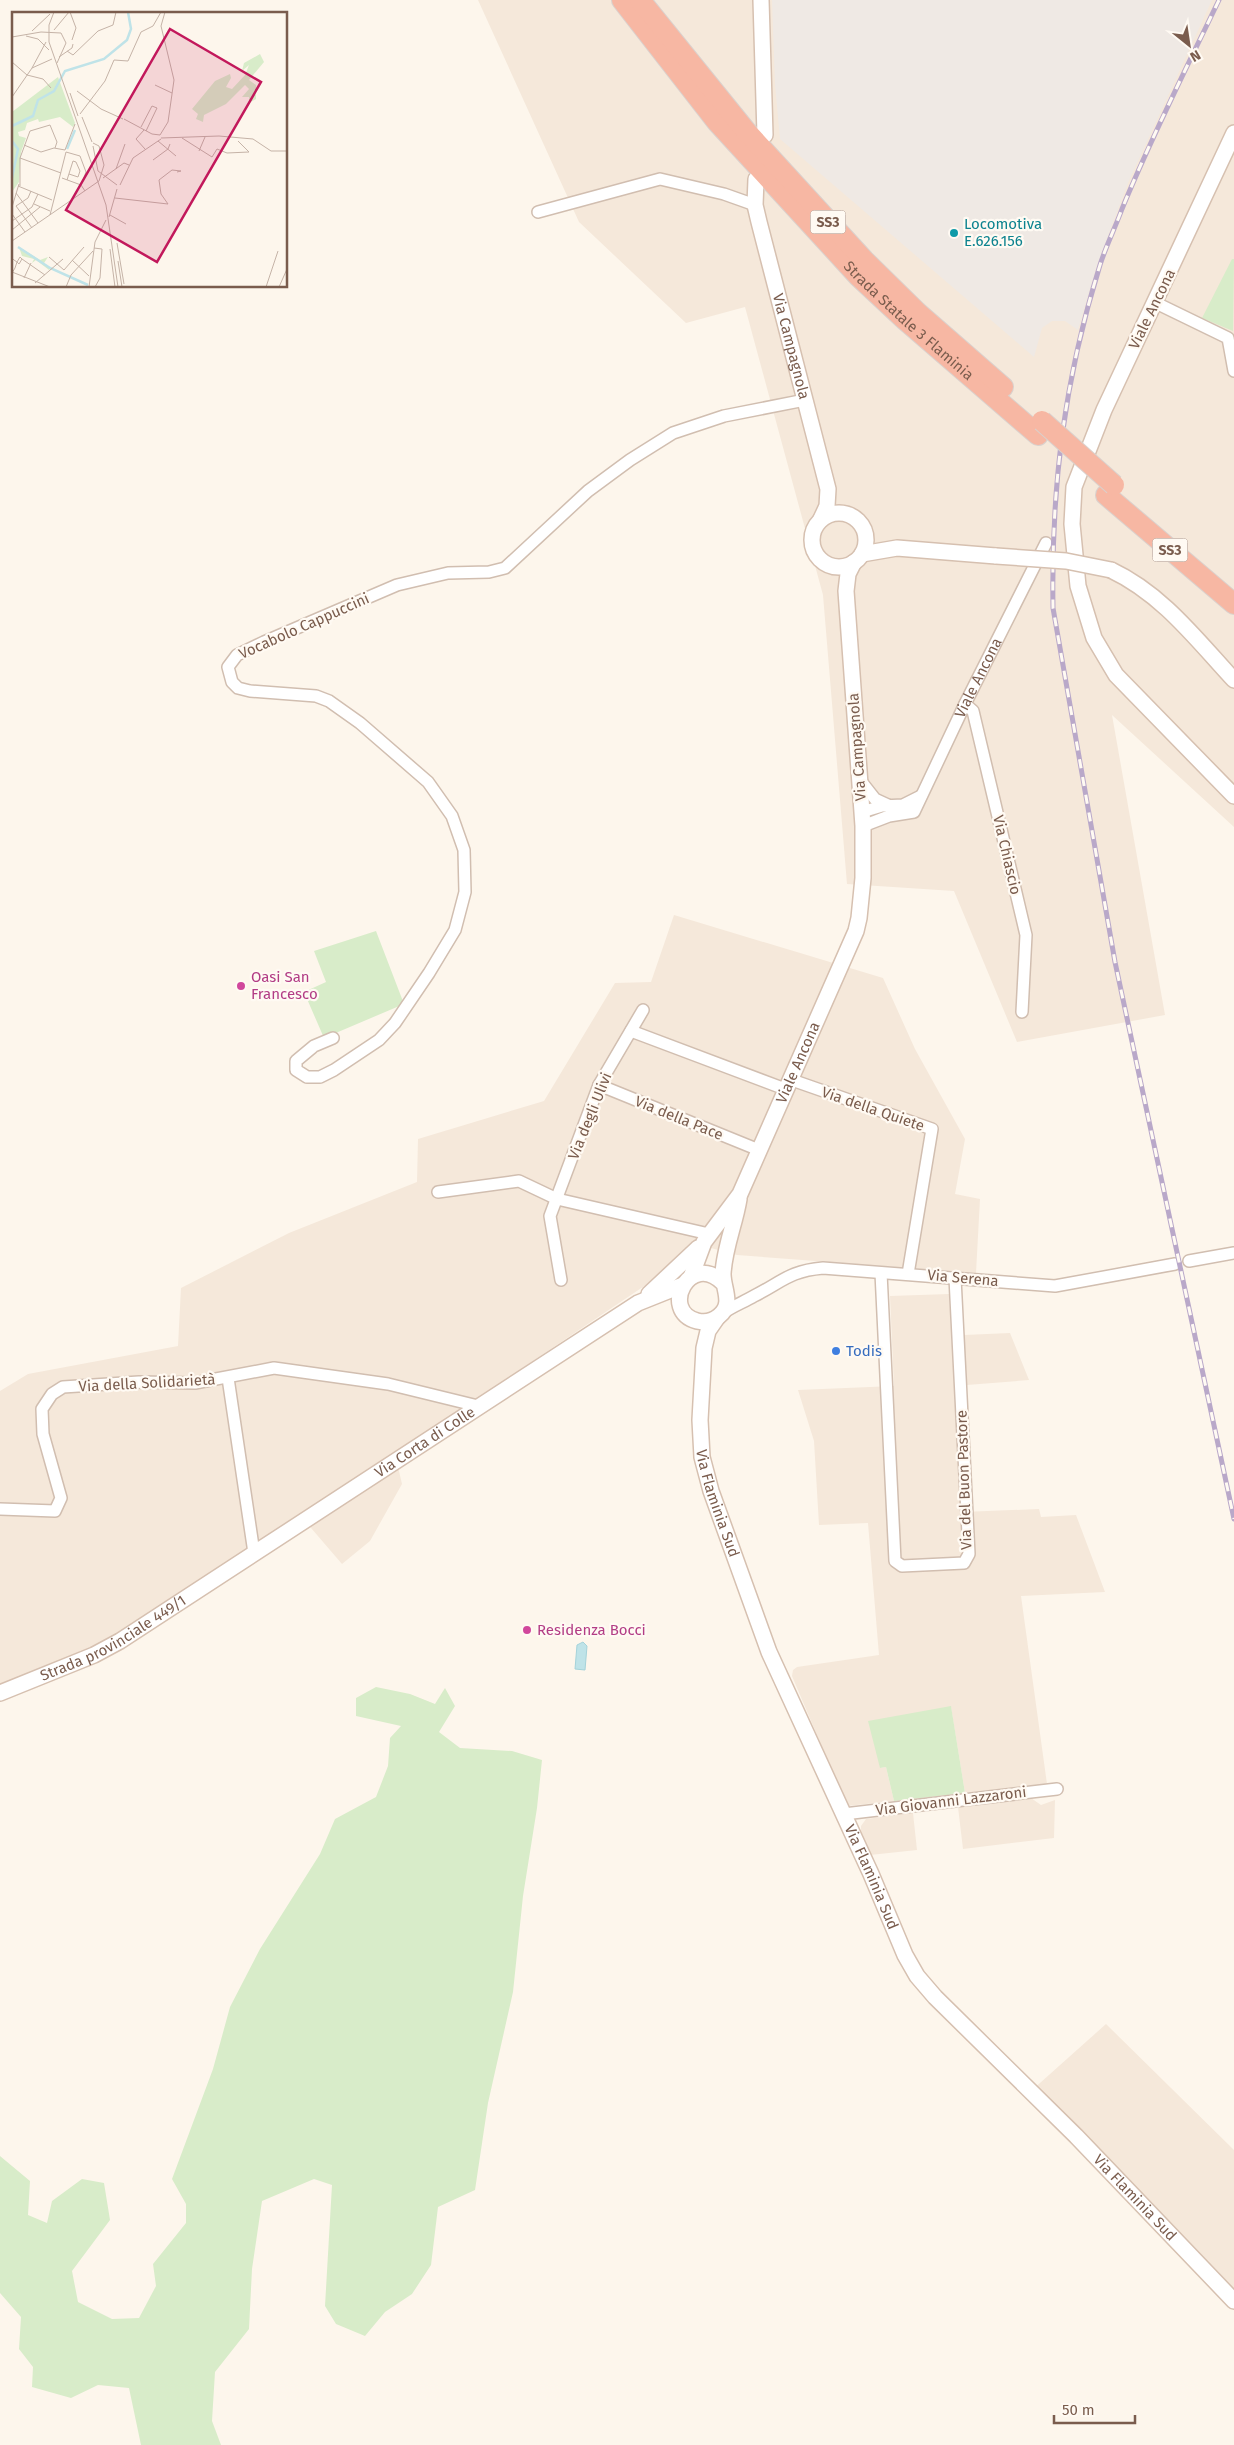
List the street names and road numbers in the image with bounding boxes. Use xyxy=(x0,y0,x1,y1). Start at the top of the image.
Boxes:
road number: SS3 xyxy=(810,210,846,233)
street label: Strada Statale 3 Flaminia xyxy=(840,257,977,384)
street label: Viale Ancona xyxy=(1125,266,1179,352)
street label: Via Campagnola xyxy=(769,292,813,401)
road number: SS3 xyxy=(1152,538,1188,562)
street label: Vocabolo Cappuccini xyxy=(236,589,372,663)
street label: Viale Ancona xyxy=(951,635,1006,721)
street label: Via Campagnola xyxy=(844,692,870,802)
street label: Via Chiascio xyxy=(989,813,1025,897)
street label: Viale Ancona xyxy=(772,1019,824,1106)
street label: Via degli Ulivi xyxy=(564,1070,616,1162)
street label: Via della Quiete xyxy=(819,1083,927,1135)
street label: Via della Pace xyxy=(632,1092,726,1144)
street label: Via Serena xyxy=(927,1266,999,1290)
street label: Via della Solidarietà xyxy=(78,1370,216,1396)
street label: Via Corta di Colle xyxy=(371,1403,478,1481)
street label: Via del Buon Pastore xyxy=(953,1410,975,1550)
street label: Via Flaminia Sud xyxy=(693,1449,743,1560)
street label: Strada provinciale 449/1 xyxy=(37,1591,189,1685)
street label: Via Giovanni Lazzaroni xyxy=(875,1783,1027,1819)
street label: Via Flaminia Sud xyxy=(841,1822,902,1932)
street label: Via Flaminia Sud xyxy=(1090,2151,1180,2244)

